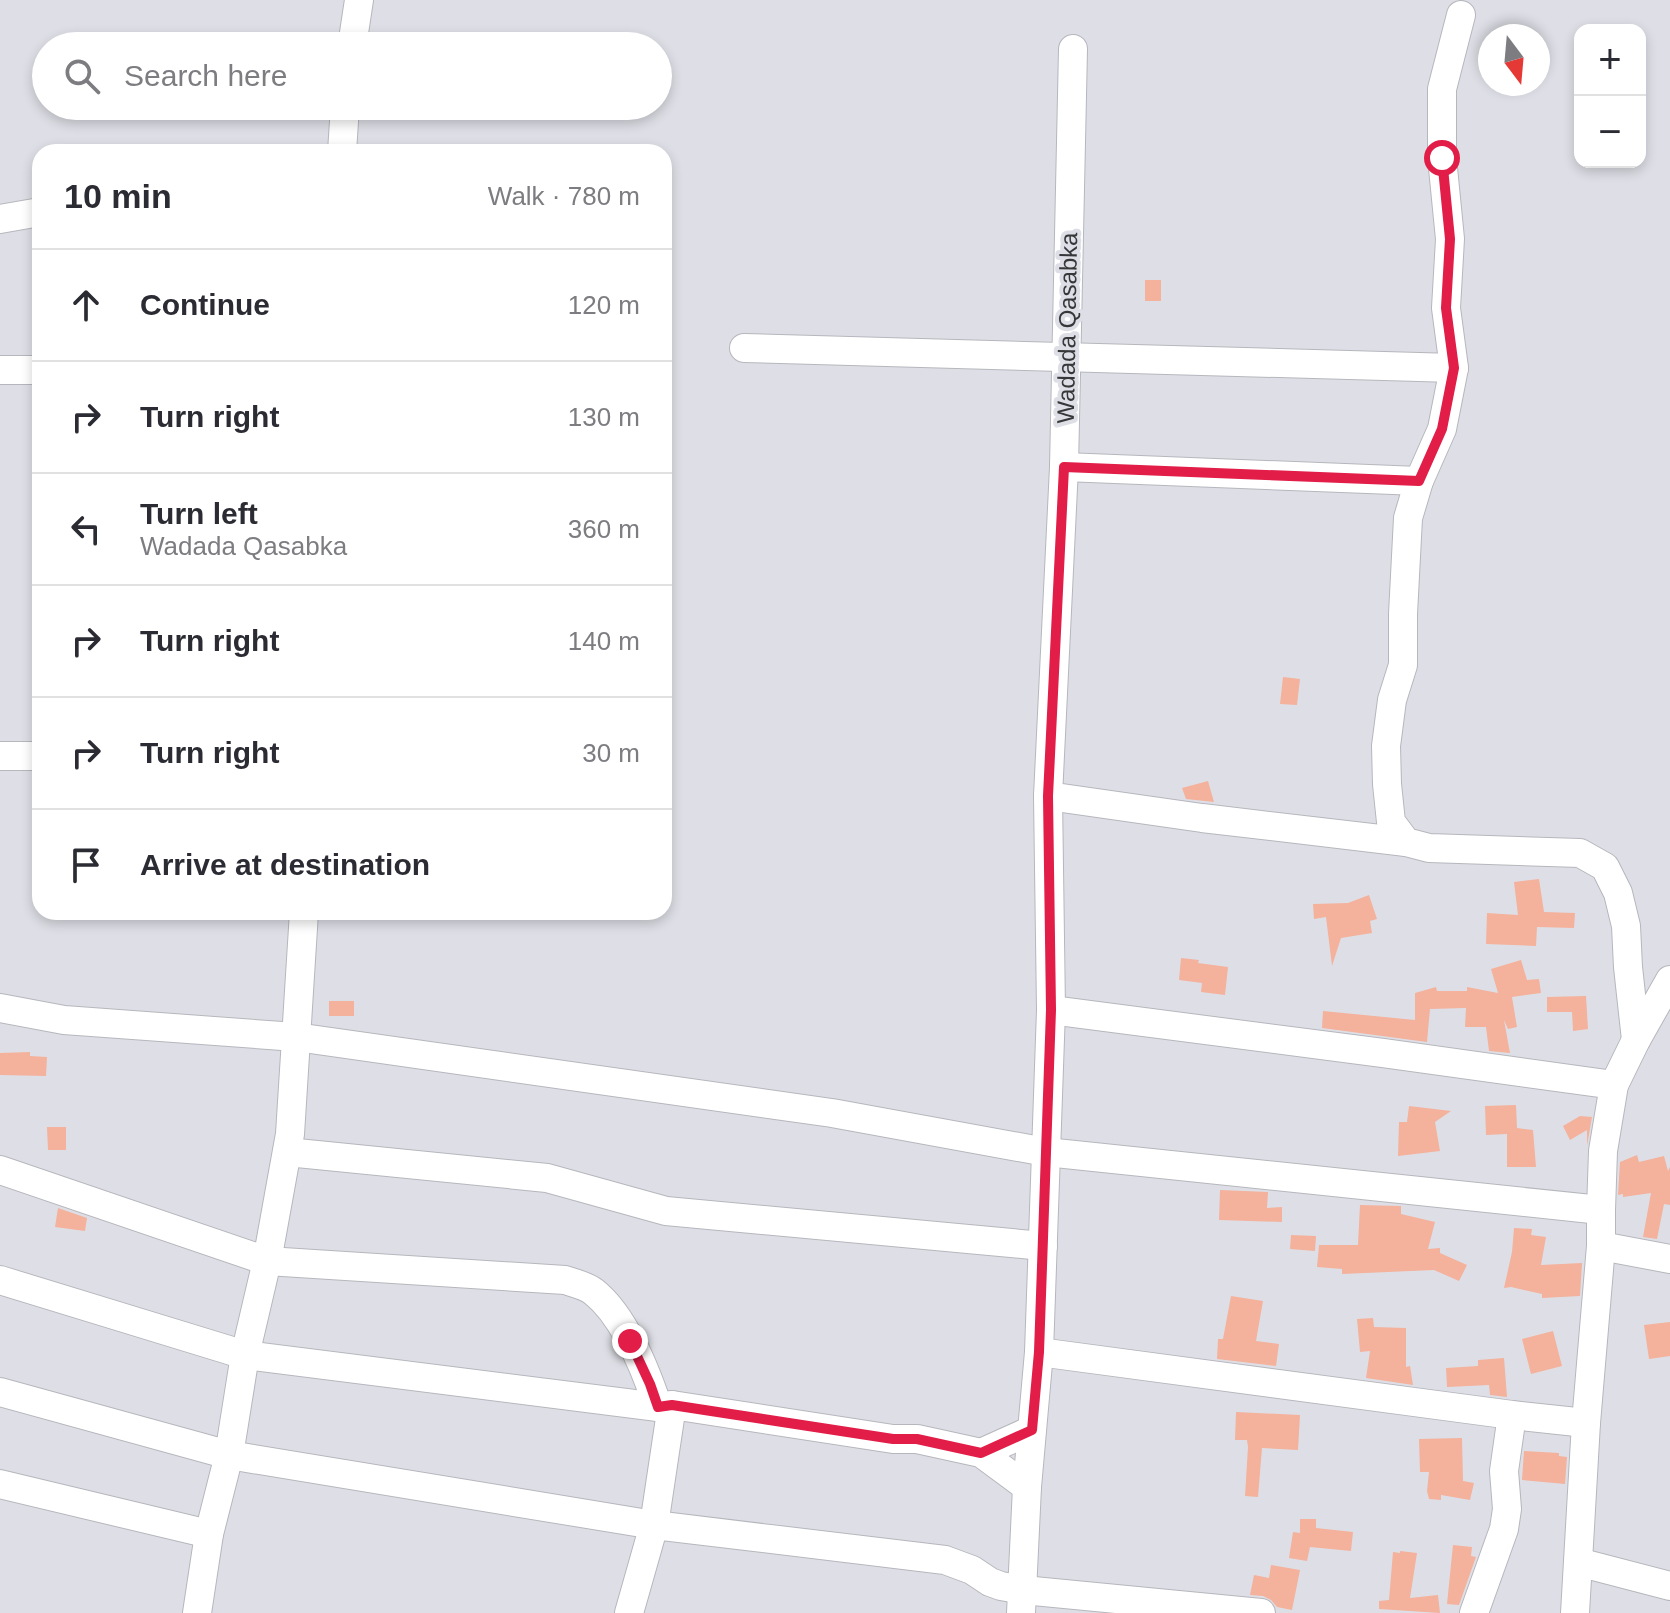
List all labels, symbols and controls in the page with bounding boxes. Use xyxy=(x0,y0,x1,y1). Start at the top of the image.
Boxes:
north arrow xyxy=(1478,24,1550,96)
map controls xyxy=(1574,24,1646,168)
button: + xyxy=(1574,24,1646,96)
search box xyxy=(32,32,672,120)
icon: search xyxy=(60,54,104,98)
text: Search here xyxy=(124,59,287,92)
button: − xyxy=(1574,96,1646,168)
route start xyxy=(1424,140,1460,176)
text: 10 min xyxy=(64,177,172,215)
text: Walk · 780 m xyxy=(488,181,640,211)
street label: Wadada Qasabka xyxy=(1052,232,1082,424)
icon: ahead xyxy=(64,283,108,327)
text: Continue xyxy=(140,288,270,321)
text: 120 m xyxy=(568,290,640,320)
icon: right xyxy=(64,395,108,439)
text: Turn right xyxy=(140,400,279,433)
text: 130 m xyxy=(568,402,640,432)
text: Turn left xyxy=(140,497,258,530)
icon: left xyxy=(64,507,108,551)
text: 360 m xyxy=(568,514,640,544)
text: Wadada Qasabka xyxy=(140,531,347,561)
icon: right xyxy=(64,619,108,663)
text: Turn right xyxy=(140,624,279,657)
text: 140 m xyxy=(568,626,640,656)
icon: right xyxy=(64,731,108,775)
text: Turn right xyxy=(140,736,279,769)
text: 30 m xyxy=(582,738,640,768)
icon: arrive xyxy=(64,843,108,887)
text: Arrive at destination xyxy=(140,848,430,881)
route end xyxy=(612,1323,648,1359)

